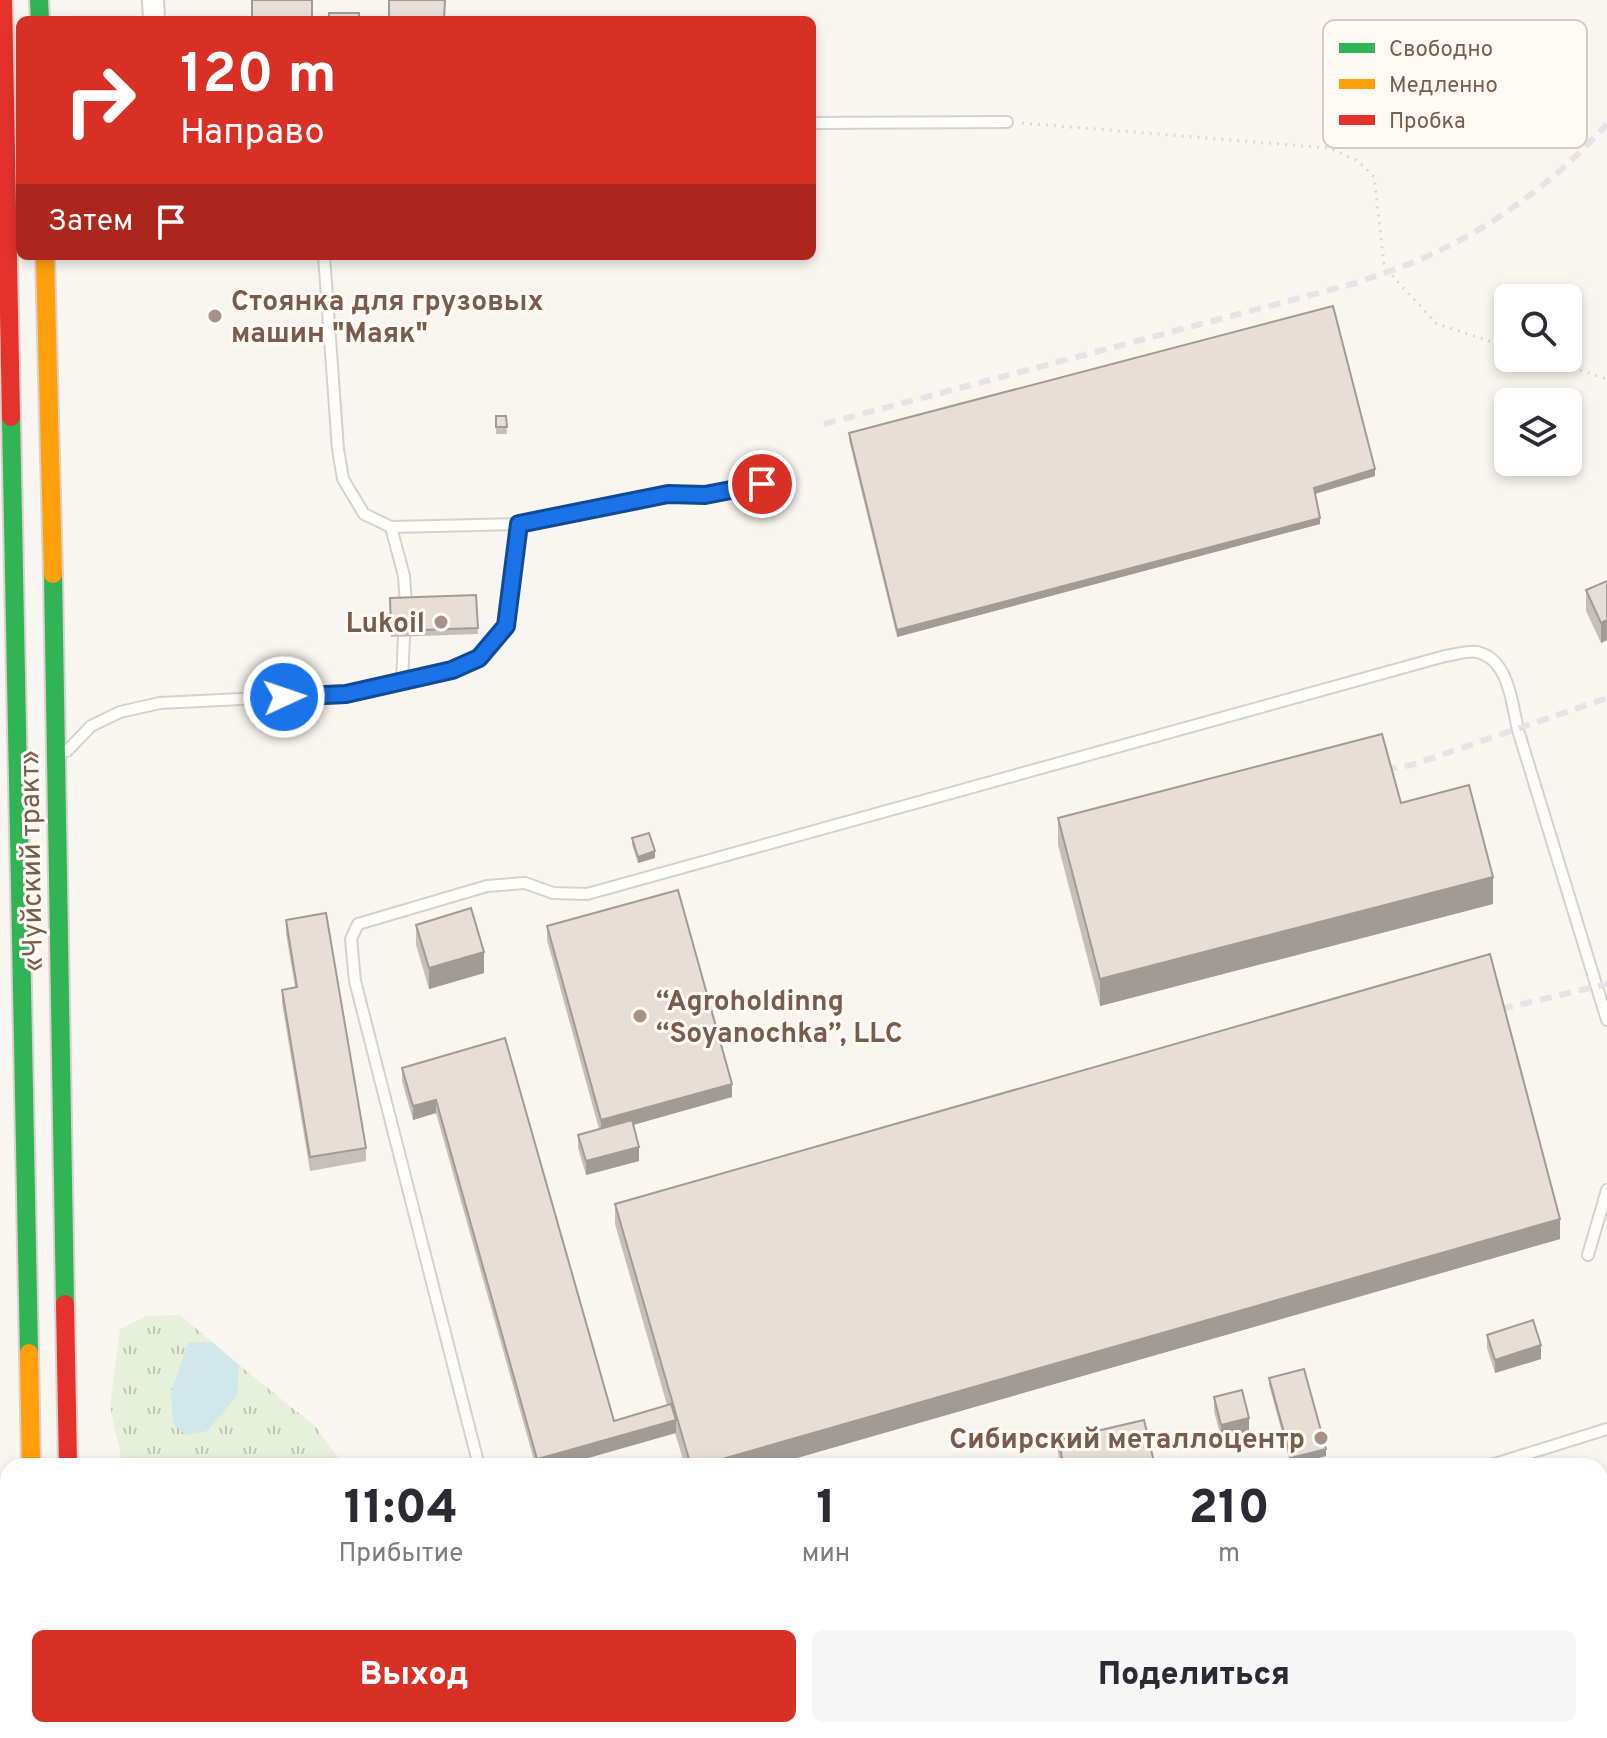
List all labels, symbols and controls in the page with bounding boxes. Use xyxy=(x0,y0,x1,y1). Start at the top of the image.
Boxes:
legend xyxy=(1323,20,1587,148)
text: Свободно xyxy=(1389,37,1493,64)
text: 120 m xyxy=(180,42,337,112)
icon: right xyxy=(48,48,152,152)
text: Медленно xyxy=(1389,73,1498,100)
text: Пробка xyxy=(1389,109,1466,136)
text: Направо xyxy=(180,111,325,157)
icon: arrive xyxy=(149,200,193,244)
text: Затем xyxy=(48,204,133,241)
map controls xyxy=(1494,284,1582,476)
button: search xyxy=(1494,284,1582,372)
place label: Стоянка для грузовых машин "Маяк" xyxy=(231,285,544,353)
marker: Стоянка для грузовых машин "Маяк" xyxy=(206,307,224,325)
button: layers xyxy=(1494,388,1582,476)
pin xyxy=(728,450,796,518)
icon: arrive xyxy=(740,462,784,506)
place label: Lukoil xyxy=(346,607,425,643)
marker: Lukoil xyxy=(432,613,450,631)
position arrow xyxy=(242,655,326,739)
street label: «Чуйский тракт» xyxy=(13,750,53,972)
place label: “Agroholdinng “Soyanochka”, LLC xyxy=(656,985,903,1053)
marker: “Agroholdinng “Soyanochka”, LLC xyxy=(631,1007,649,1025)
place label: Сибирский металлоцентр xyxy=(949,1423,1305,1459)
marker: Сибирский металлоцентр xyxy=(1312,1429,1330,1447)
text: 11:04 xyxy=(344,1480,458,1540)
text: 1 xyxy=(816,1480,836,1540)
text: 210 xyxy=(1189,1480,1270,1540)
text: Прибытие xyxy=(338,1538,463,1571)
text: мин xyxy=(802,1538,850,1571)
text: m xyxy=(1218,1538,1240,1571)
button: Выход xyxy=(32,1630,796,1722)
button: Поделиться xyxy=(812,1630,1576,1722)

